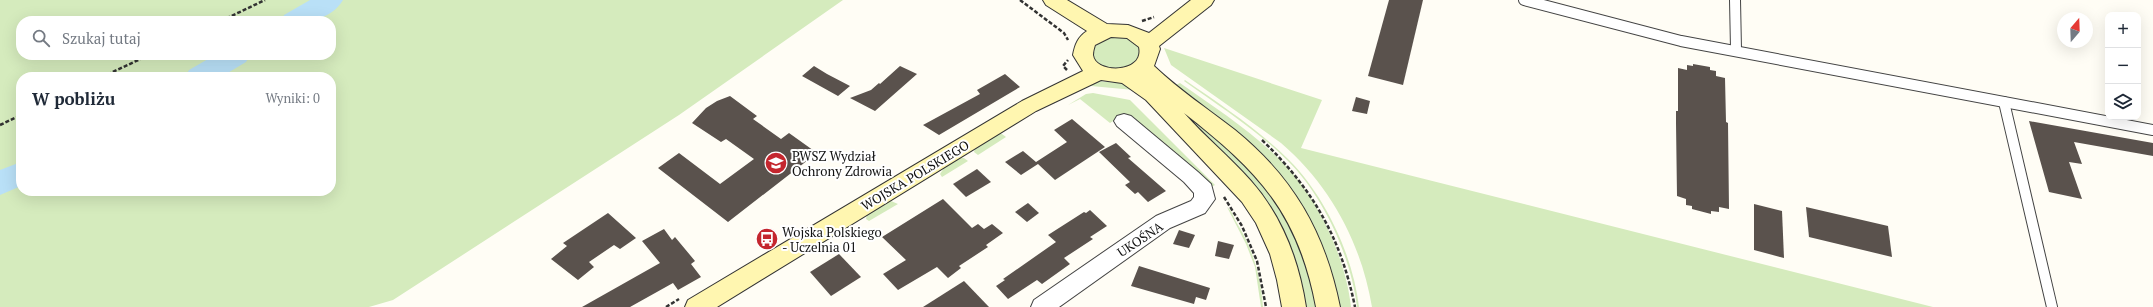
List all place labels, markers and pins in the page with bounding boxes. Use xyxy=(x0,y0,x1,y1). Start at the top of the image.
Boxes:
place label: PWSZ Wydział Ochrony Zdrowia xyxy=(792,147,892,180)
school or university icon: PWSZ Wydział Ochrony Zdrowia xyxy=(763,150,789,176)
place label: Wojska Polskiego - Uczelnia 01 xyxy=(782,223,882,256)
bus stop icon: Wojska Polskiego - Uczelnia 01 xyxy=(754,226,780,252)

